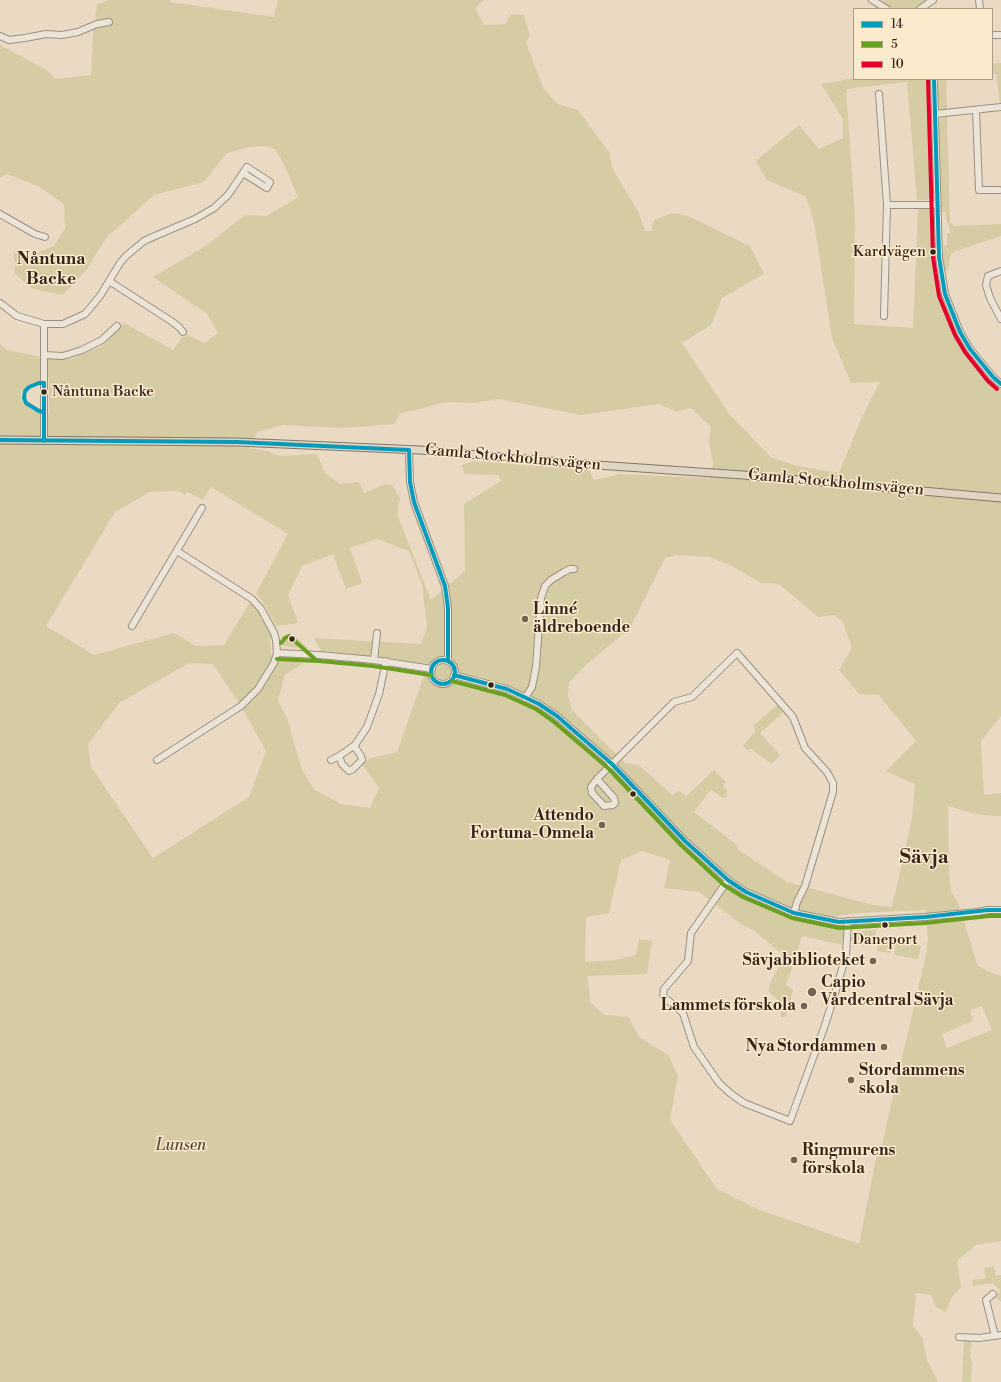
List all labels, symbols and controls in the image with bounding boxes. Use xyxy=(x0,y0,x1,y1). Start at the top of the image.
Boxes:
legend xyxy=(853,8,993,80)
text: 14 xyxy=(891,17,903,32)
text: 5 xyxy=(891,37,898,52)
text: 10 xyxy=(891,57,904,72)
place label: Kardvägen xyxy=(853,243,926,261)
marker: Kardvägen xyxy=(928,247,938,257)
district label: Nåntuna Backe xyxy=(17,250,85,290)
place label: Nåntuna Backe xyxy=(52,383,154,401)
marker: Nåntuna Backe xyxy=(39,387,49,397)
street label: Gamla Stockholmsvägen xyxy=(424,441,602,475)
street label: Gamla Stockholmsvägen xyxy=(747,466,925,500)
place label: Linné äldreboende xyxy=(533,600,630,638)
marker: Linné äldreboende xyxy=(520,614,530,624)
unlabelled marker xyxy=(287,634,297,644)
unlabelled marker xyxy=(486,680,496,690)
unlabelled marker xyxy=(628,789,638,799)
place label: Attendo Fortuna-Onnela xyxy=(470,806,594,844)
marker: Attendo Fortuna-Onnela xyxy=(597,820,607,830)
district label: Sävja xyxy=(899,846,949,870)
marker: Daneport xyxy=(880,920,890,930)
place label: Daneport xyxy=(852,931,918,949)
place label: Sävjabiblioteket xyxy=(743,951,865,971)
marker: Sävjabiblioteket xyxy=(868,956,878,966)
place label: Capio Vårdcentral Sävja xyxy=(821,973,953,1011)
marker: Capio Vårdcentral Sävja xyxy=(806,986,818,998)
place label: Lammets förskola xyxy=(661,996,796,1016)
marker: Lammets förskola xyxy=(799,1001,809,1011)
place label: Nya Stordammen xyxy=(745,1037,876,1057)
marker: Nya Stordammen xyxy=(879,1042,889,1052)
place label: Stordammens skola xyxy=(859,1061,965,1099)
marker: Stordammens skola xyxy=(846,1075,856,1085)
park label: Lunsen xyxy=(156,1136,206,1156)
place label: Ringmurens förskola xyxy=(802,1141,895,1179)
marker: Ringmurens förskola xyxy=(789,1155,799,1165)

